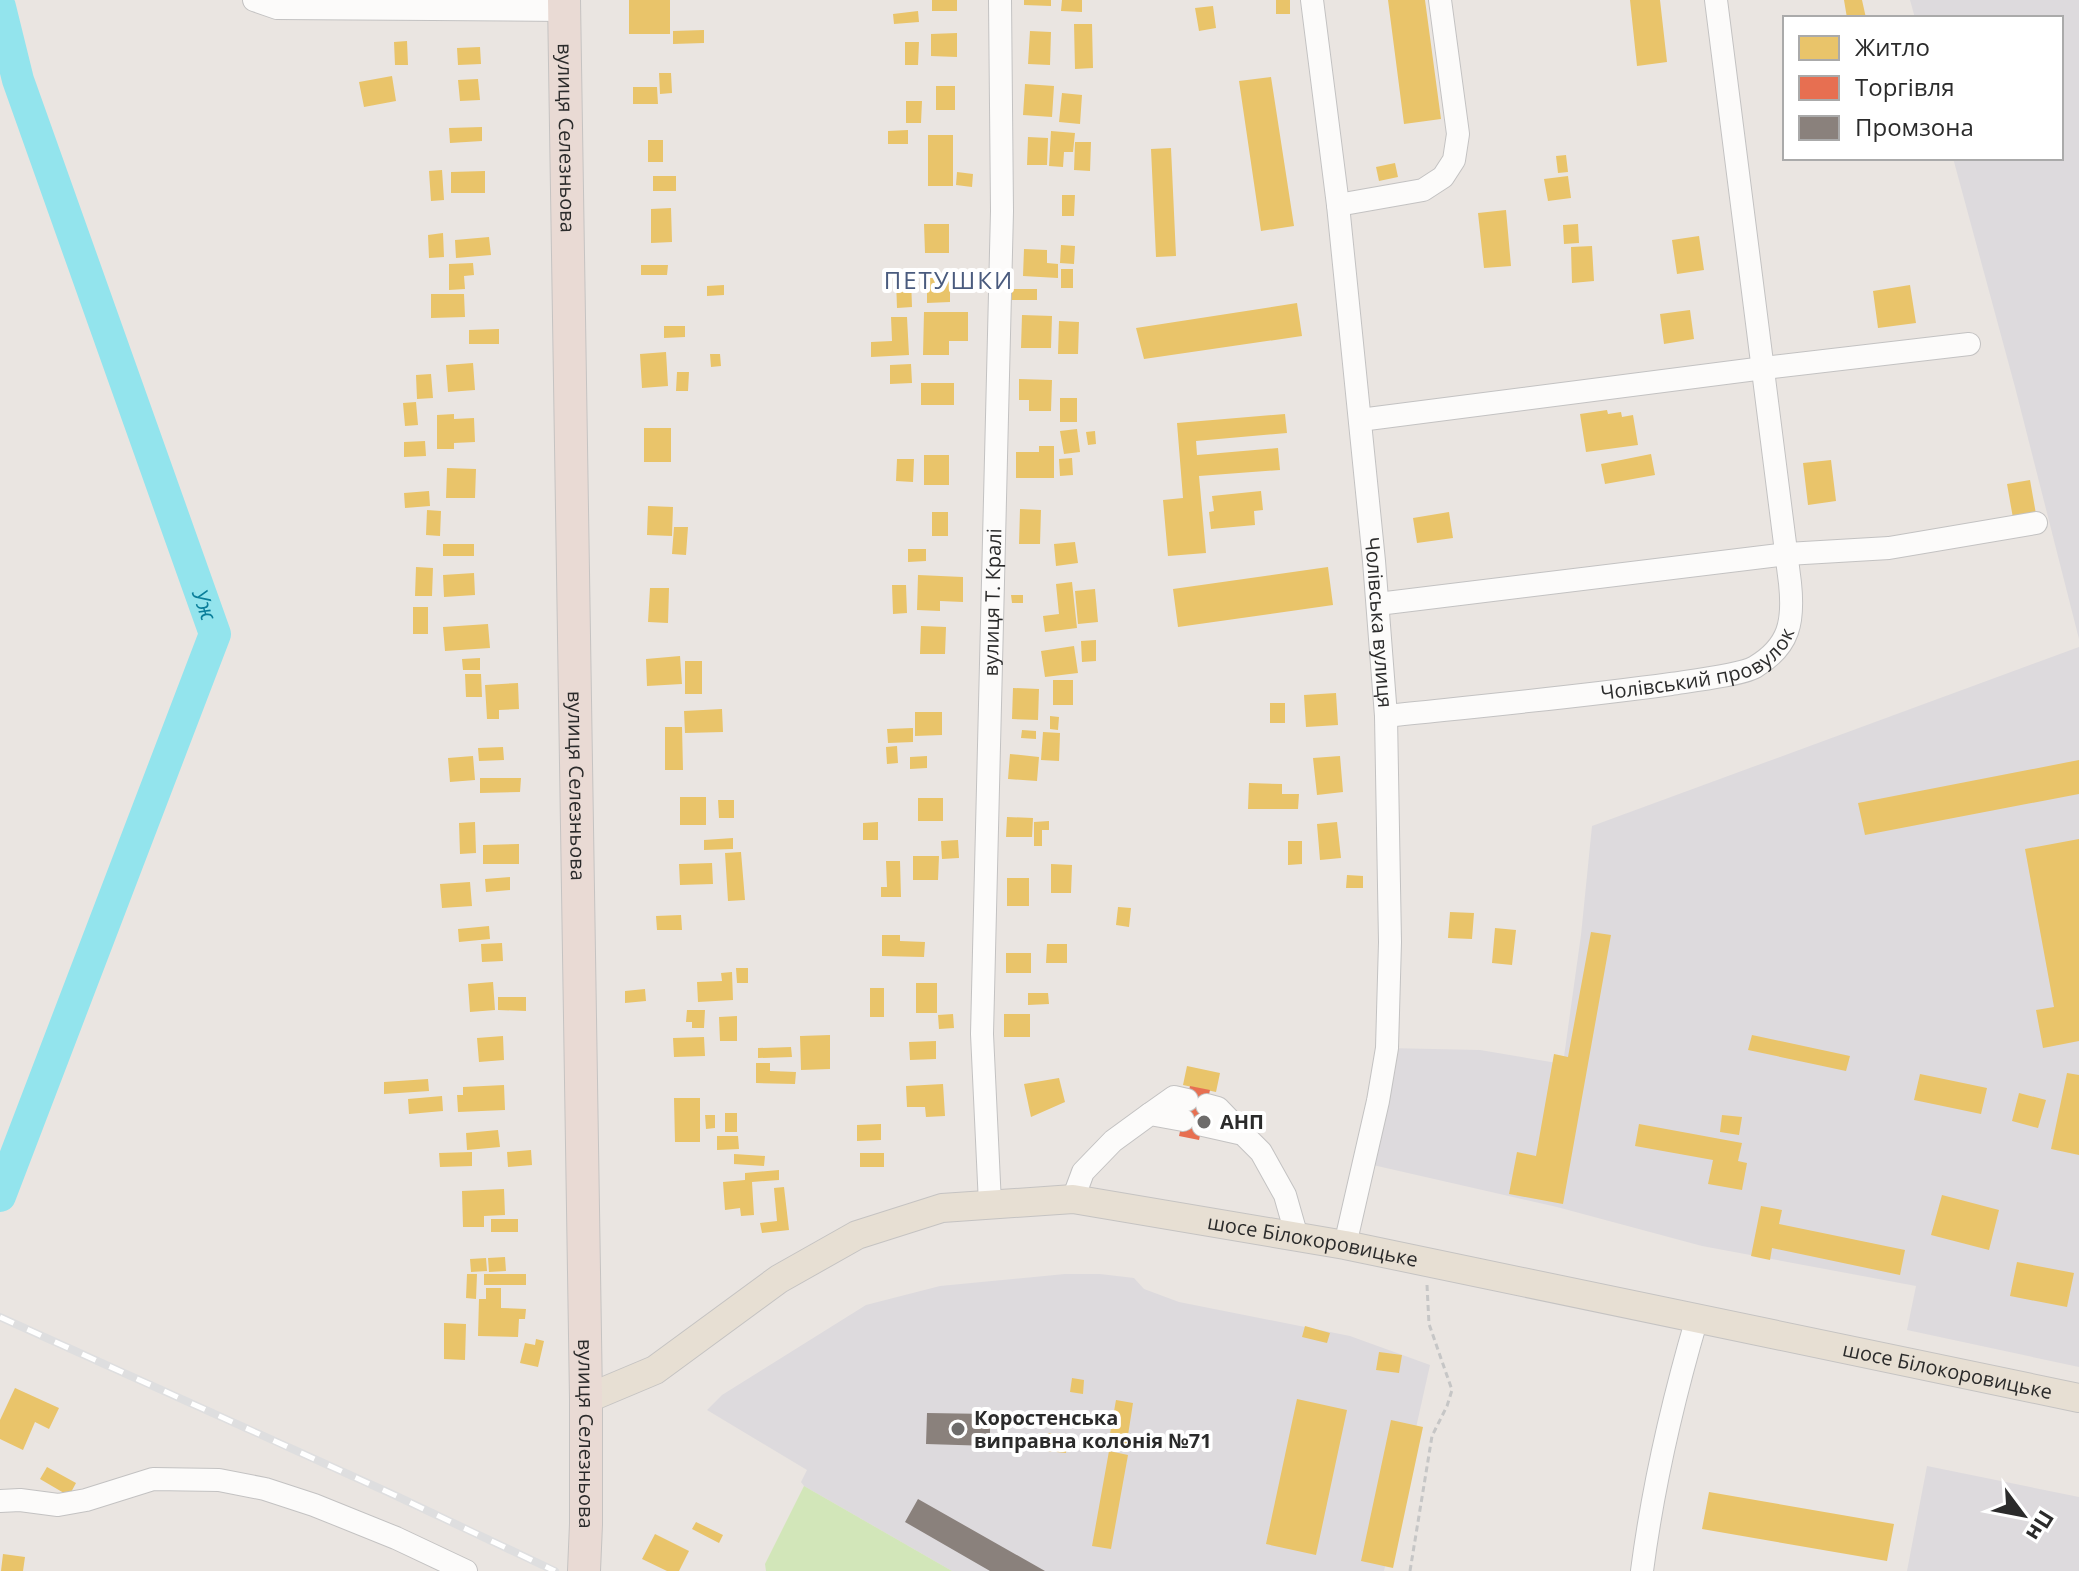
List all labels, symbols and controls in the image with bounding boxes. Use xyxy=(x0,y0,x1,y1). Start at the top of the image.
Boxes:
legend xyxy=(1783,16,2063,160)
text: Житло xyxy=(1855,30,1930,63)
street label: вулиця Селезньова xyxy=(552,43,582,233)
text: Торгівля xyxy=(1855,70,1955,103)
text: Промзона xyxy=(1855,110,1974,143)
district label: ПЕТУШКИ xyxy=(884,263,1014,296)
street label: вулиця Т. Кралі xyxy=(977,528,1007,677)
street label: Чолівська вулиця xyxy=(1359,536,1399,709)
water label: Уж xyxy=(186,584,225,625)
street label: Чолівський провулок xyxy=(1599,623,1800,706)
street label: вулиця Селезньова xyxy=(562,691,592,881)
place label: АНП xyxy=(1220,1108,1264,1135)
marker: АНП xyxy=(1195,1113,1213,1131)
street label: шосе Білокоровицьке xyxy=(1206,1208,1420,1273)
street label: шосе Білокоровицьке xyxy=(1840,1335,2055,1405)
street label: вулиця Селезньова xyxy=(572,1339,600,1529)
place label: Коростенська виправна колонія №71 xyxy=(974,1404,1212,1454)
marker: Коростенська виправна колонія №71 xyxy=(949,1420,967,1438)
north arrow xyxy=(1983,1475,2063,1555)
text: Пн xyxy=(2020,1505,2062,1547)

